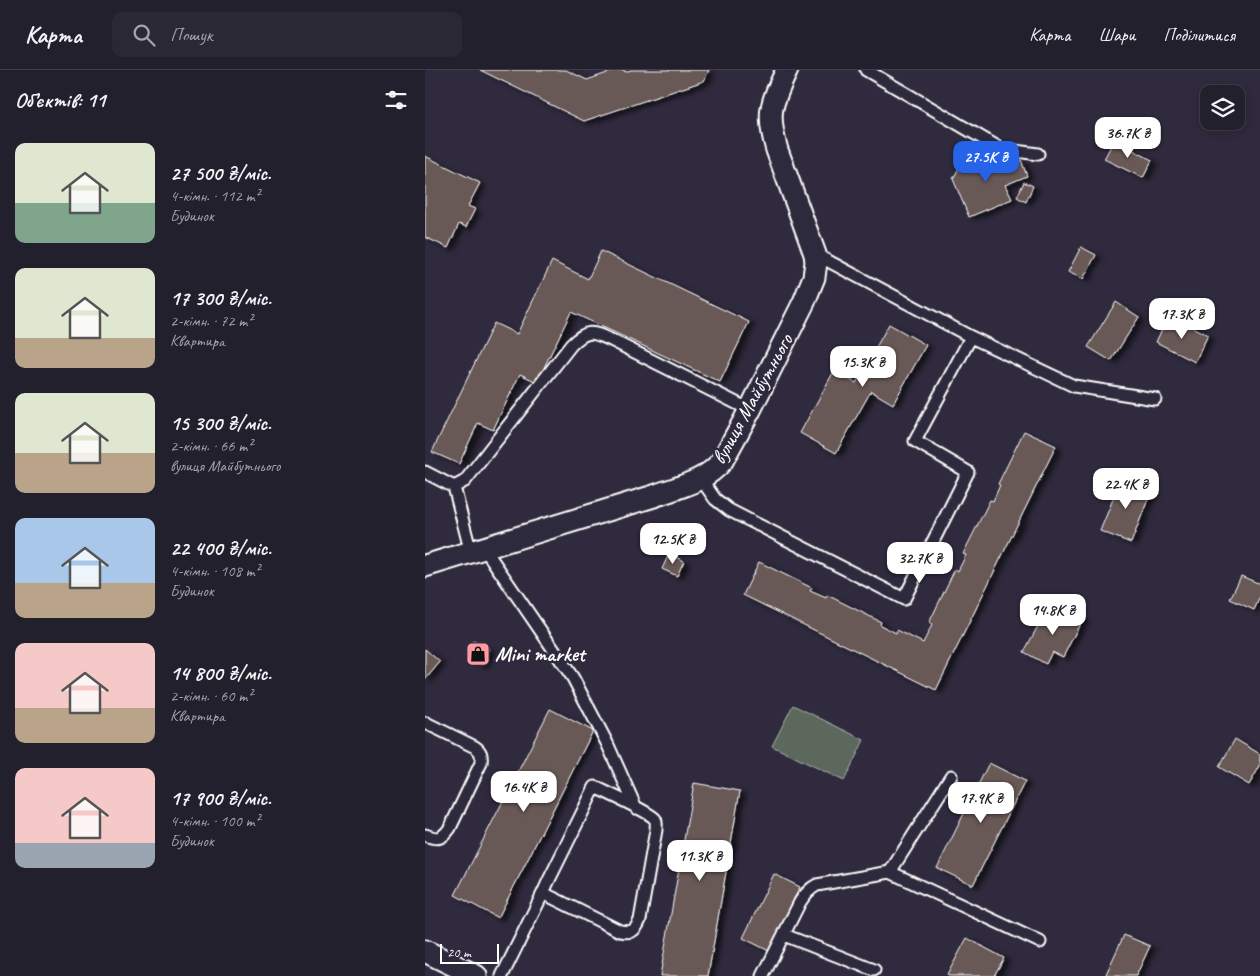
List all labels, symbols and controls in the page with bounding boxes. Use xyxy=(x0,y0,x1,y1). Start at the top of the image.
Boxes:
search box xyxy=(112,12,462,57)
text: Карта xyxy=(25,20,82,50)
icon: search xyxy=(130,21,158,49)
text: Пошук xyxy=(170,23,213,47)
text: Карта xyxy=(1029,24,1070,46)
text: Шари xyxy=(1098,24,1135,46)
text: Поділитися xyxy=(1163,24,1235,46)
map controls xyxy=(1200,85,1245,130)
button: layers xyxy=(1200,85,1245,130)
icon: filters xyxy=(382,86,410,114)
text: Об’єктів: 11 xyxy=(15,87,105,113)
pin: 36.7K ₴ xyxy=(1082,116,1174,159)
text: 36.7K ₴ xyxy=(1106,123,1150,143)
pin: 27.5K ₴ xyxy=(940,140,1032,183)
text: 27.5K ₴ xyxy=(964,147,1008,167)
text: 27 500 ₴/міс. xyxy=(170,160,271,186)
icon: home xyxy=(55,163,115,223)
text: 4-кімн. · 112 m² xyxy=(170,186,260,206)
text: Будинок xyxy=(170,206,214,226)
text: 17 300 ₴/міс. xyxy=(170,285,271,311)
icon: home xyxy=(55,288,115,348)
pin: 17.3K ₴ xyxy=(1136,298,1228,340)
text: 17.3K ₴ xyxy=(1160,304,1204,324)
text: 2-кімн. · 72 m² xyxy=(170,311,252,331)
street label: вулиця Майбутнього xyxy=(706,328,799,469)
text: Квартира xyxy=(170,331,225,351)
pin: 15.3K ₴ xyxy=(817,346,909,388)
text: 15.3K ₴ xyxy=(841,352,885,372)
text: 15 300 ₴/міс. xyxy=(170,410,271,436)
icon: home xyxy=(55,413,115,473)
text: 2-кімн. · 66 m² xyxy=(170,436,252,456)
text: вулиця Майбутнього xyxy=(170,456,280,476)
pin: 22.4K ₴ xyxy=(1080,468,1172,510)
text: 22.4K ₴ xyxy=(1104,474,1148,494)
pin: 12.5K ₴ xyxy=(627,522,719,565)
text: 12.5K ₴ xyxy=(651,529,695,549)
text: 22 400 ₴/міс. xyxy=(170,535,271,561)
icon: home xyxy=(55,538,115,598)
pin: 32.7K ₴ xyxy=(874,542,966,584)
text: 32.7K ₴ xyxy=(898,548,942,568)
text: 4-кімн. · 108 m² xyxy=(170,561,260,581)
text: Будинок xyxy=(170,581,214,601)
pin: 14.8K ₴ xyxy=(1007,594,1099,636)
text: 14.8K ₴ xyxy=(1031,600,1075,620)
shop icon: Mini market xyxy=(465,641,491,667)
place label: Mini market xyxy=(495,641,588,667)
text: 14 800 ₴/міс. xyxy=(170,660,271,686)
icon: home xyxy=(55,663,115,723)
text: 2-кімн. · 60 m² xyxy=(170,686,252,706)
text: Квартира xyxy=(170,706,225,726)
pin: 16.4K ₴ xyxy=(478,770,570,813)
text: 16.4K ₴ xyxy=(502,777,546,797)
pin: 17.9K ₴ xyxy=(935,782,1027,824)
text: 17 900 ₴/міс. xyxy=(170,785,271,811)
icon: home xyxy=(55,788,115,848)
text: 17.9K ₴ xyxy=(959,788,1003,808)
text: 4-кімн. · 100 m² xyxy=(170,811,260,831)
text: Будинок xyxy=(170,831,214,851)
pin: 11.3K ₴ xyxy=(654,840,746,882)
text: 11.3K ₴ xyxy=(678,846,722,866)
scale bar xyxy=(440,941,499,964)
text: 20 m xyxy=(447,944,471,961)

